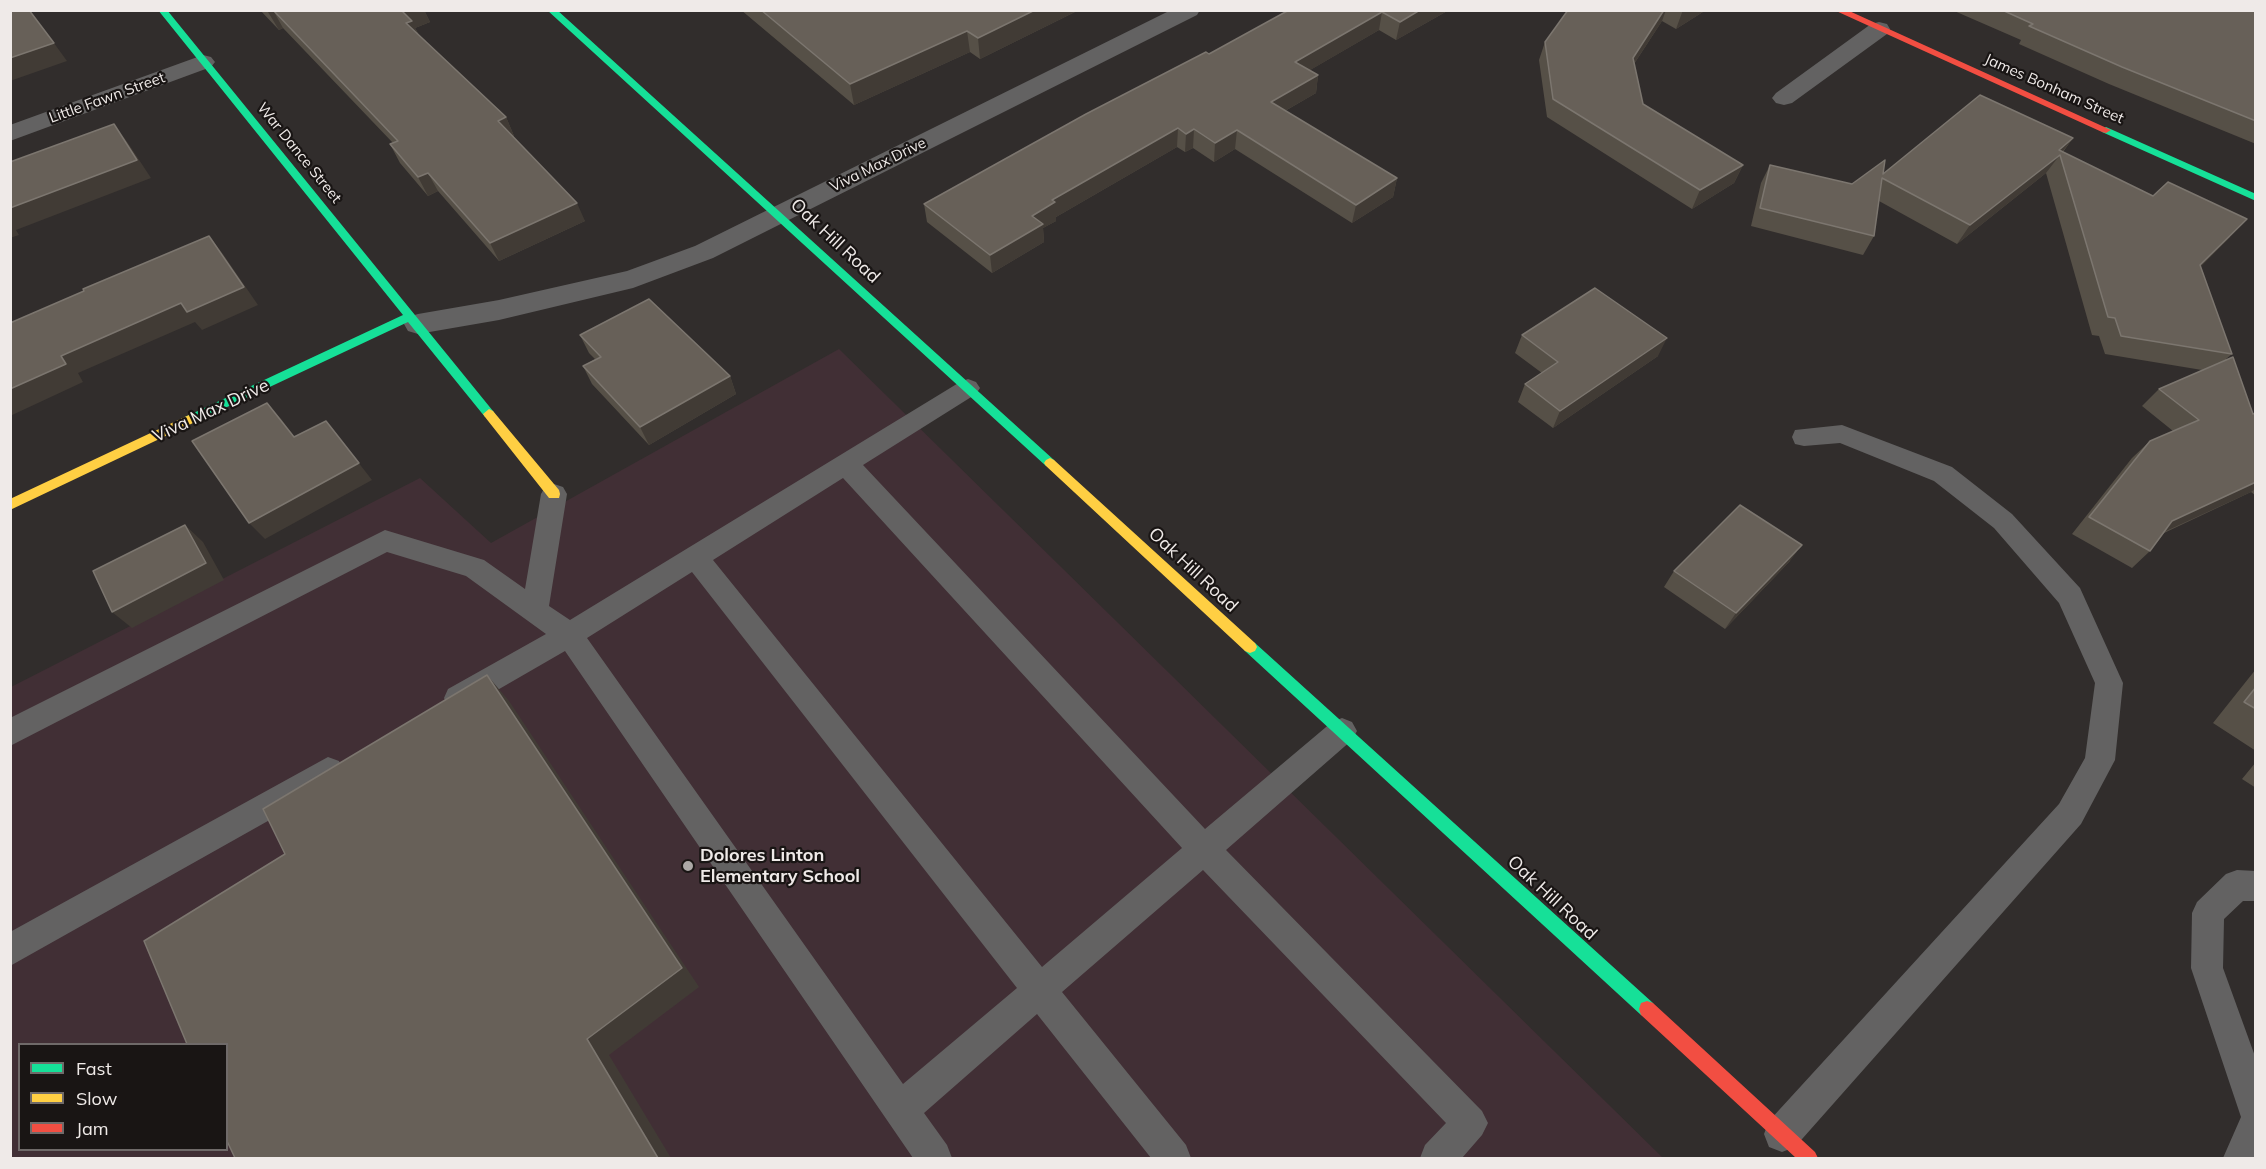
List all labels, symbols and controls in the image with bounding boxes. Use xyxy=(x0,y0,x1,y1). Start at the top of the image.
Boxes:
street label: James Bonham Street xyxy=(1982,50,2126,128)
street label: Little Fawn Street xyxy=(47,69,167,127)
street label: War Dance Street xyxy=(253,99,345,207)
street label: Viva Max Drive xyxy=(827,134,929,196)
street label: Oak Hill Road xyxy=(786,194,884,288)
street label: Viva Max Drive xyxy=(149,375,273,447)
street label: Oak Hill Road xyxy=(1144,523,1242,617)
place label: Dolores Linton Elementary School xyxy=(700,845,860,888)
street label: Oak Hill Road xyxy=(1503,851,1601,945)
marker: Dolores Linton Elementary School xyxy=(681,859,695,873)
legend xyxy=(18,1043,228,1151)
text: Fast xyxy=(76,1057,112,1080)
text: Slow xyxy=(76,1087,117,1110)
text: Jam xyxy=(76,1117,109,1140)

